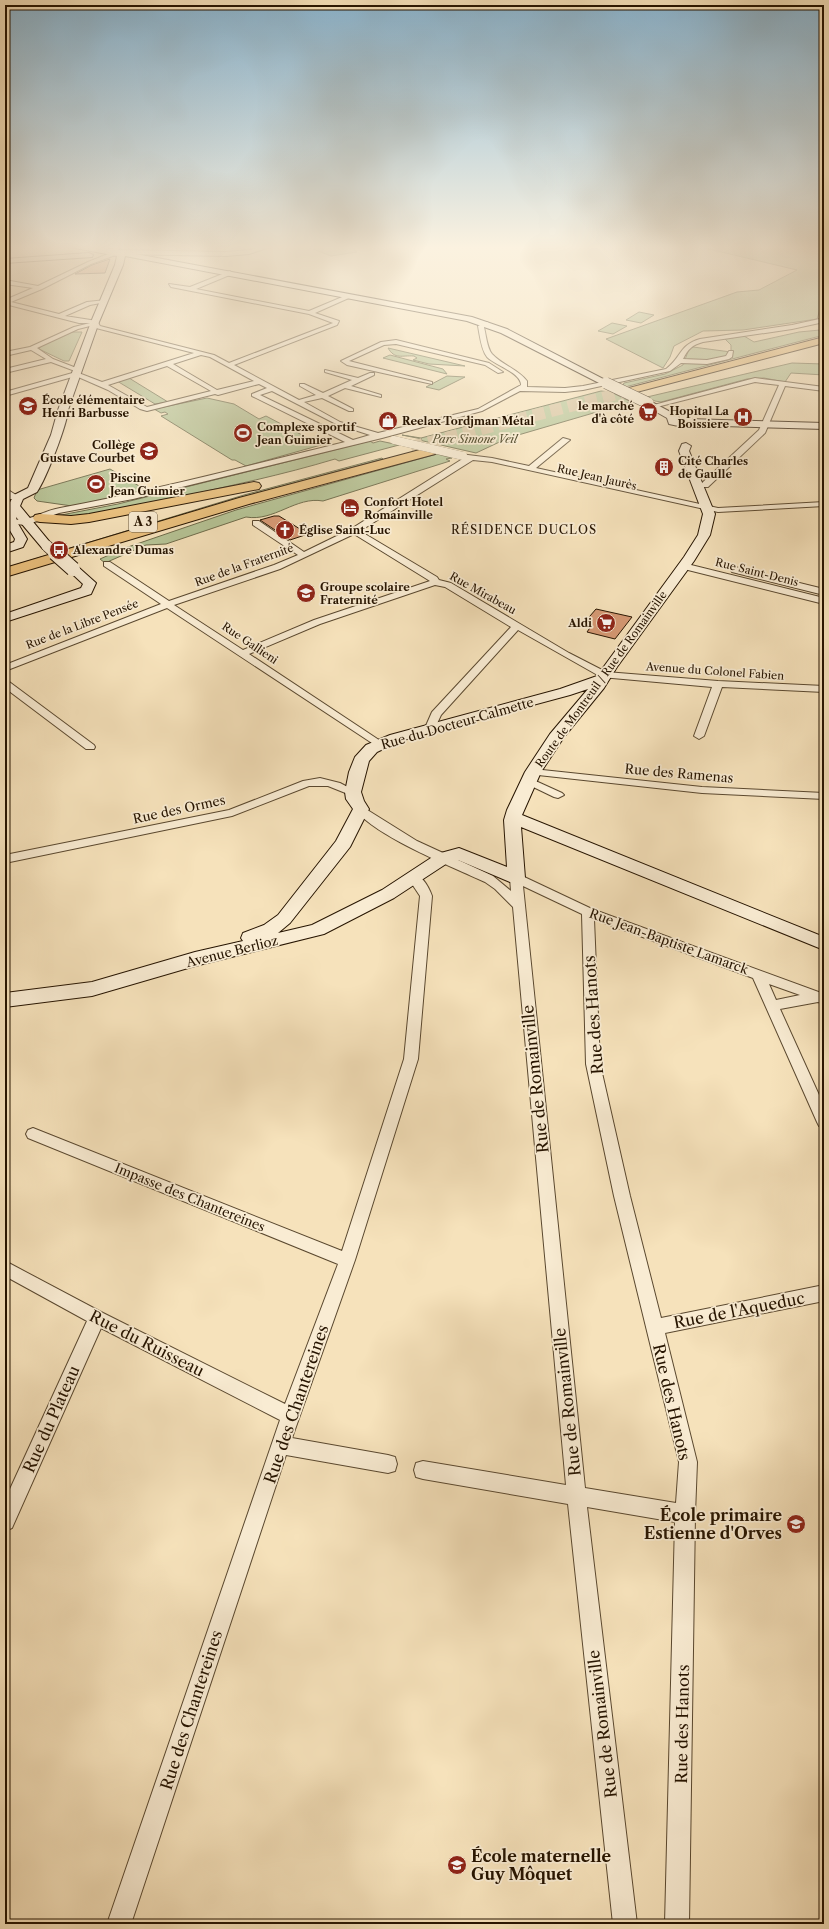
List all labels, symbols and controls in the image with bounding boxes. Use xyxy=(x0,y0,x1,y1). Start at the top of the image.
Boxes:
place label: École élémentaire Henri Barbusse xyxy=(42,393,145,420)
school or university icon: École élémentaire Henri Barbusse xyxy=(17,395,39,417)
place label: le marché d'à côté xyxy=(578,399,634,426)
supermarket icon: le marché d'à côté xyxy=(637,401,659,423)
place label: Hopital La Boissiere xyxy=(670,404,730,431)
hospital icon: Hopital La Boissiere xyxy=(732,406,754,428)
shop icon: Reelax Tordjman Métal xyxy=(377,410,399,432)
place label: Reelax Tordjman Métal xyxy=(402,414,534,428)
place label: Complexe sportif Jean Guimier xyxy=(255,420,357,447)
sports icon: Complexe sportif Jean Guimier xyxy=(232,422,254,444)
park label: Parc Simone Veil xyxy=(432,432,519,446)
place label: Collège Gustave Courbet xyxy=(40,438,136,465)
school or university icon: Collège Gustave Courbet xyxy=(138,440,160,462)
place label: Cité Charles de Gaulle xyxy=(678,454,748,481)
building icon: Cité Charles de Gaulle xyxy=(653,456,675,478)
street label: Rue Jean Jaurès xyxy=(556,461,638,493)
place label: Piscine Jean Guimier xyxy=(108,471,185,498)
sports icon: Piscine Jean Guimier xyxy=(85,473,107,495)
place label: Confort Hotel Romainville xyxy=(364,495,443,522)
hotel icon: Confort Hotel Romainville xyxy=(339,497,361,519)
road number: A 3 xyxy=(129,512,157,532)
church icon: Église Saint-Luc xyxy=(274,519,296,541)
district label: RÉSIDENCE DUCLOS xyxy=(451,521,597,537)
place label: Église Saint-Luc xyxy=(299,523,390,537)
bus stop icon: Alexandre Dumas xyxy=(48,539,70,561)
street label: Rue de la Fraternité xyxy=(193,541,295,589)
place label: Alexandre Dumas xyxy=(72,543,174,557)
street label: Rue Saint-Denis xyxy=(714,555,800,589)
street label: Rue Mirabeau xyxy=(447,569,519,617)
place label: Groupe scolaire Fraternité xyxy=(320,580,410,607)
school or university icon: Groupe scolaire Fraternité xyxy=(295,582,317,604)
street label: Route de Montreuil / Rue de Romainville xyxy=(532,588,670,770)
street label: Rue de la Libre Pensée xyxy=(24,596,140,652)
supermarket icon: Aldi xyxy=(595,612,617,634)
place label: Aldi xyxy=(567,616,592,630)
street label: Rue Gallieni xyxy=(219,619,281,667)
street label: Avenue du Colonel Fabien xyxy=(644,659,785,683)
street label: Rue du Docteur Calmette xyxy=(379,694,535,752)
street label: Rue des Ramenas xyxy=(624,760,734,786)
street label: Rue des Ormes xyxy=(131,791,227,827)
street label: Rue Jean-Baptiste Lamarck xyxy=(587,905,751,977)
street label: Avenue Berlioz xyxy=(183,932,280,970)
street label: Rue des Hanots xyxy=(579,955,607,1075)
street label: Rue de Romainville xyxy=(517,1004,553,1154)
street label: Impasse des Chantereines xyxy=(112,1159,268,1235)
street label: Rue de l'Aqueduc xyxy=(672,1287,806,1333)
street label: Rue du Ruisseau xyxy=(86,1305,208,1381)
street label: Rue des Chantereines xyxy=(259,1322,333,1486)
street label: Rue de Romainville xyxy=(549,1327,585,1477)
street label: Rue des Hanots xyxy=(649,1342,695,1462)
street label: Rue du Plateau xyxy=(18,1362,84,1476)
place label: École primaire Estienne d'Orves xyxy=(644,1505,782,1543)
school or university icon: École primaire Estienne d'Orves xyxy=(785,1513,807,1535)
street label: Rue des Chantereines xyxy=(156,1628,226,1792)
street label: Rue de Romainville xyxy=(583,1649,621,1799)
street label: Rue des Hanots xyxy=(671,1664,693,1784)
place label: École maternelle Guy Môquet xyxy=(471,1846,612,1884)
school or university icon: École maternelle Guy Môquet xyxy=(446,1854,468,1876)

